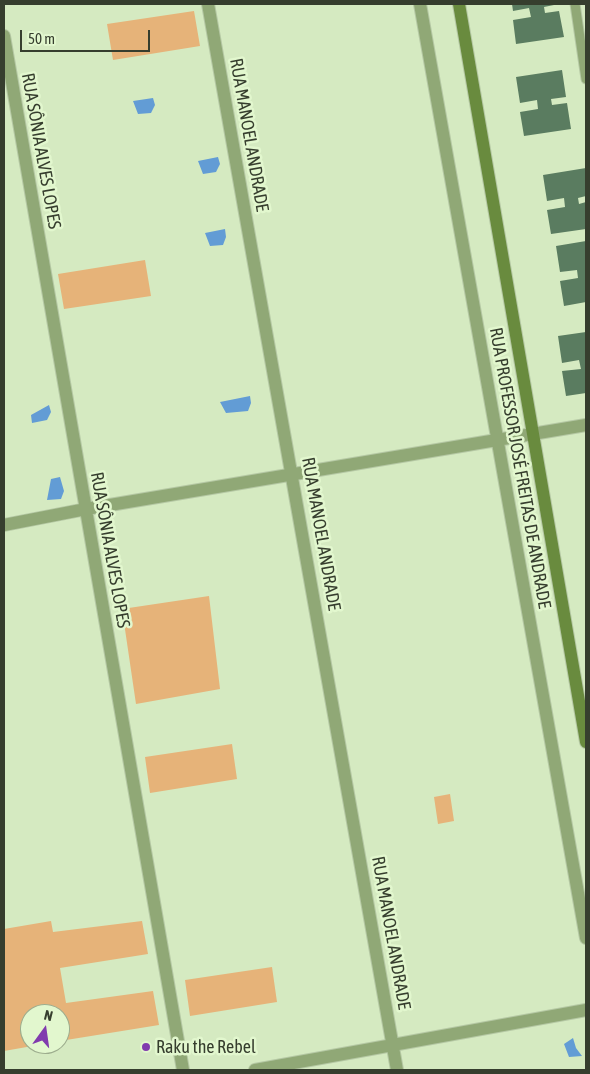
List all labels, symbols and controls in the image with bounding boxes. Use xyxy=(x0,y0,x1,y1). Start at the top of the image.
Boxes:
scale bar xyxy=(22,20,152,52)
text: 50 m xyxy=(28,30,55,47)
street label: RUA MANOEL ANDRADE xyxy=(225,57,273,213)
street label: RUA SÔNIA ALVES LOPES xyxy=(17,71,65,231)
street label: RUA PROFESSOR JOSÉ FREITAS DE ANDRADE xyxy=(485,326,555,610)
street label: RUA MANOEL ANDRADE xyxy=(297,456,345,612)
street label: RUA SÔNIA ALVES LOPES xyxy=(86,470,134,630)
street label: RUA MANOEL ANDRADE xyxy=(367,855,415,1011)
north arrow xyxy=(20,1004,70,1054)
text: N xyxy=(42,1007,54,1024)
place label: Raku the Rebel xyxy=(156,1036,256,1058)
marker: Raku the Rebel xyxy=(140,1041,152,1053)

